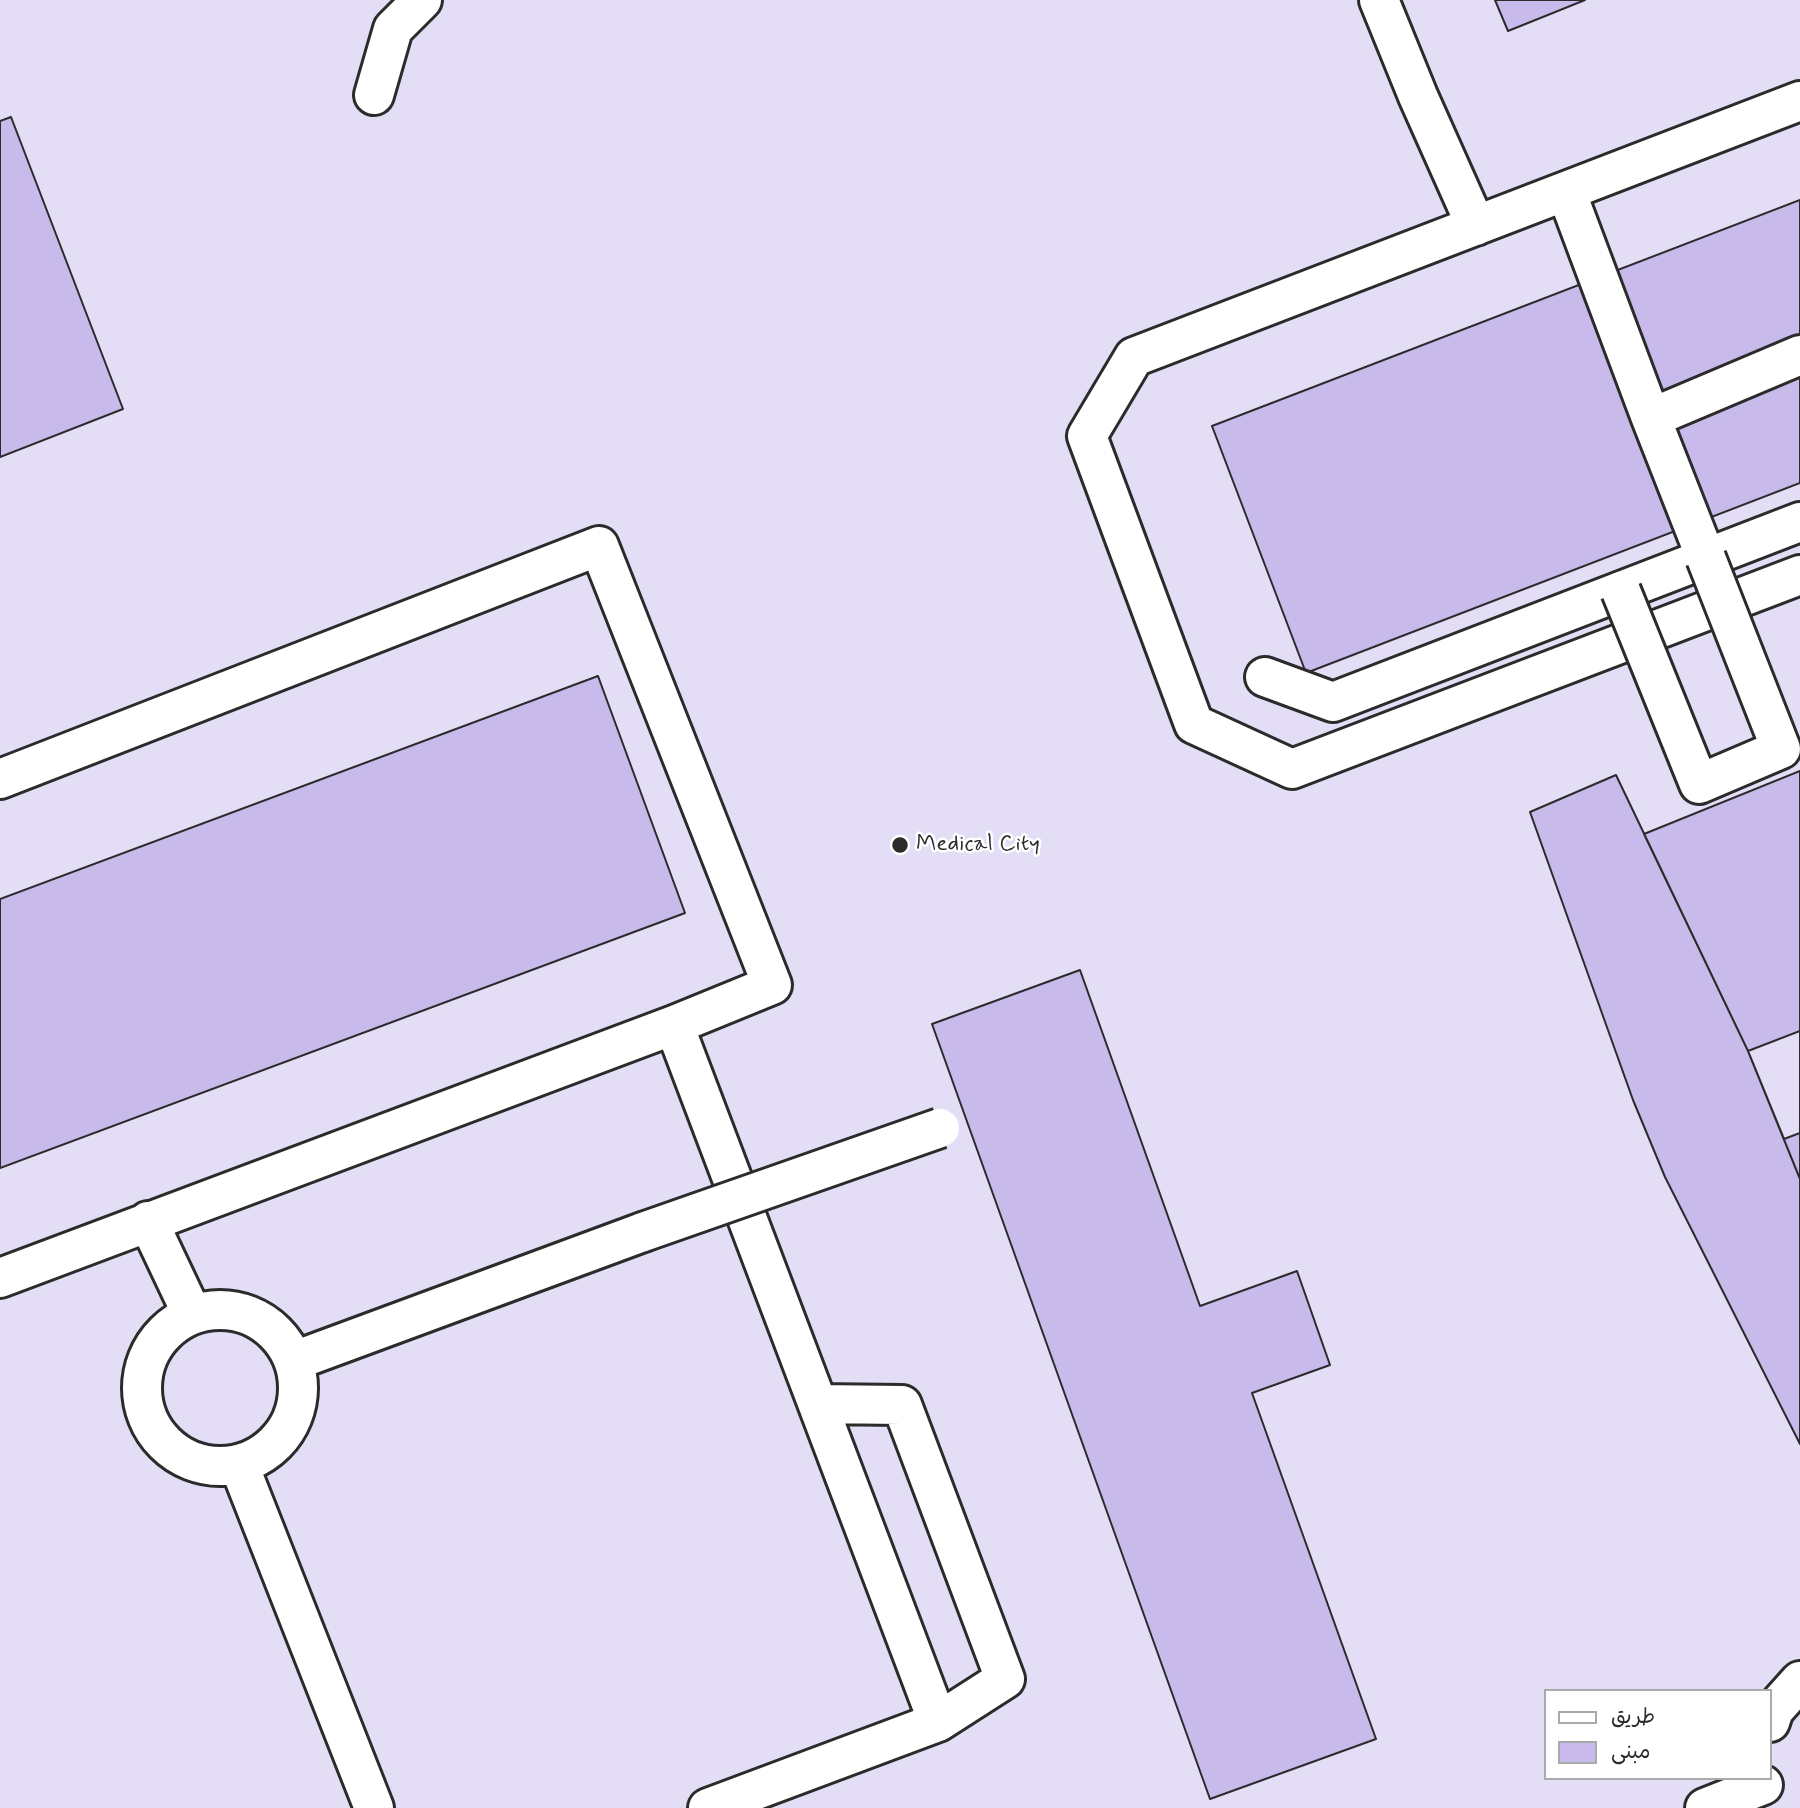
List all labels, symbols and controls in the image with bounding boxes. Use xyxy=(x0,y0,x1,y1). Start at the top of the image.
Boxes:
place label: Medical City xyxy=(916,831,1040,859)
marker: Medical City xyxy=(890,835,910,855)
legend xyxy=(1545,1689,1772,1780)
text: طريق xyxy=(1611,1703,1655,1731)
text: مبنى xyxy=(1611,1738,1650,1766)

